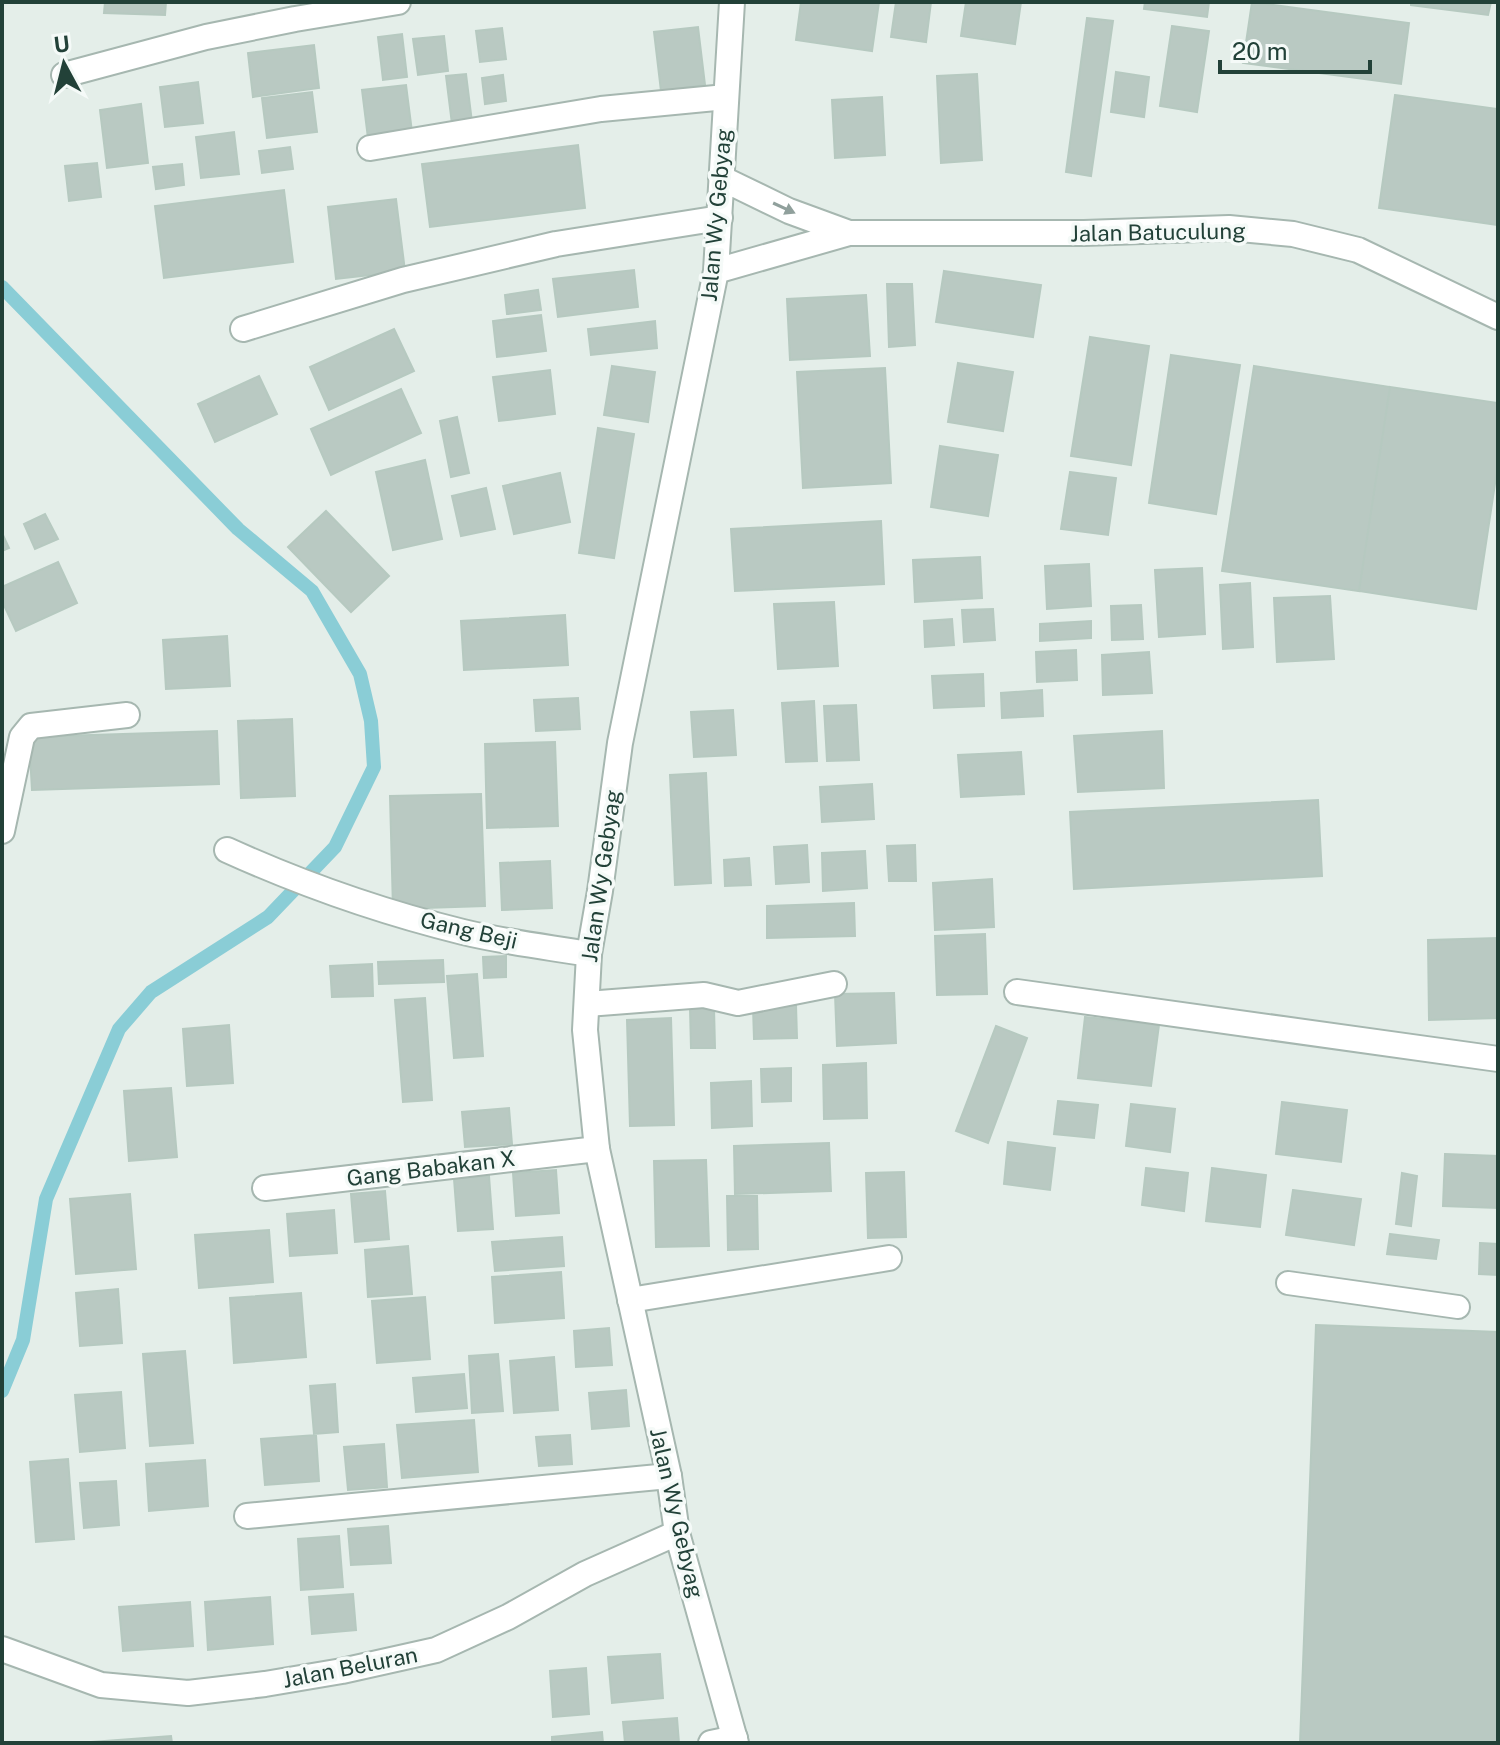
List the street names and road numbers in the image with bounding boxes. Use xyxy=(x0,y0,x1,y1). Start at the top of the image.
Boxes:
street label: Jalan Wy Gebyag xyxy=(695,127,737,303)
street label: Jalan Batuculung xyxy=(1070,217,1246,247)
street label: Jalan Wy Gebyag xyxy=(576,788,626,964)
street label: Gang Beji xyxy=(418,906,520,954)
street label: Gang Babakan X xyxy=(345,1145,517,1191)
street label: Jalan Wy Gebyag xyxy=(645,1425,709,1601)
street label: Jalan Beluran xyxy=(280,1641,420,1693)

